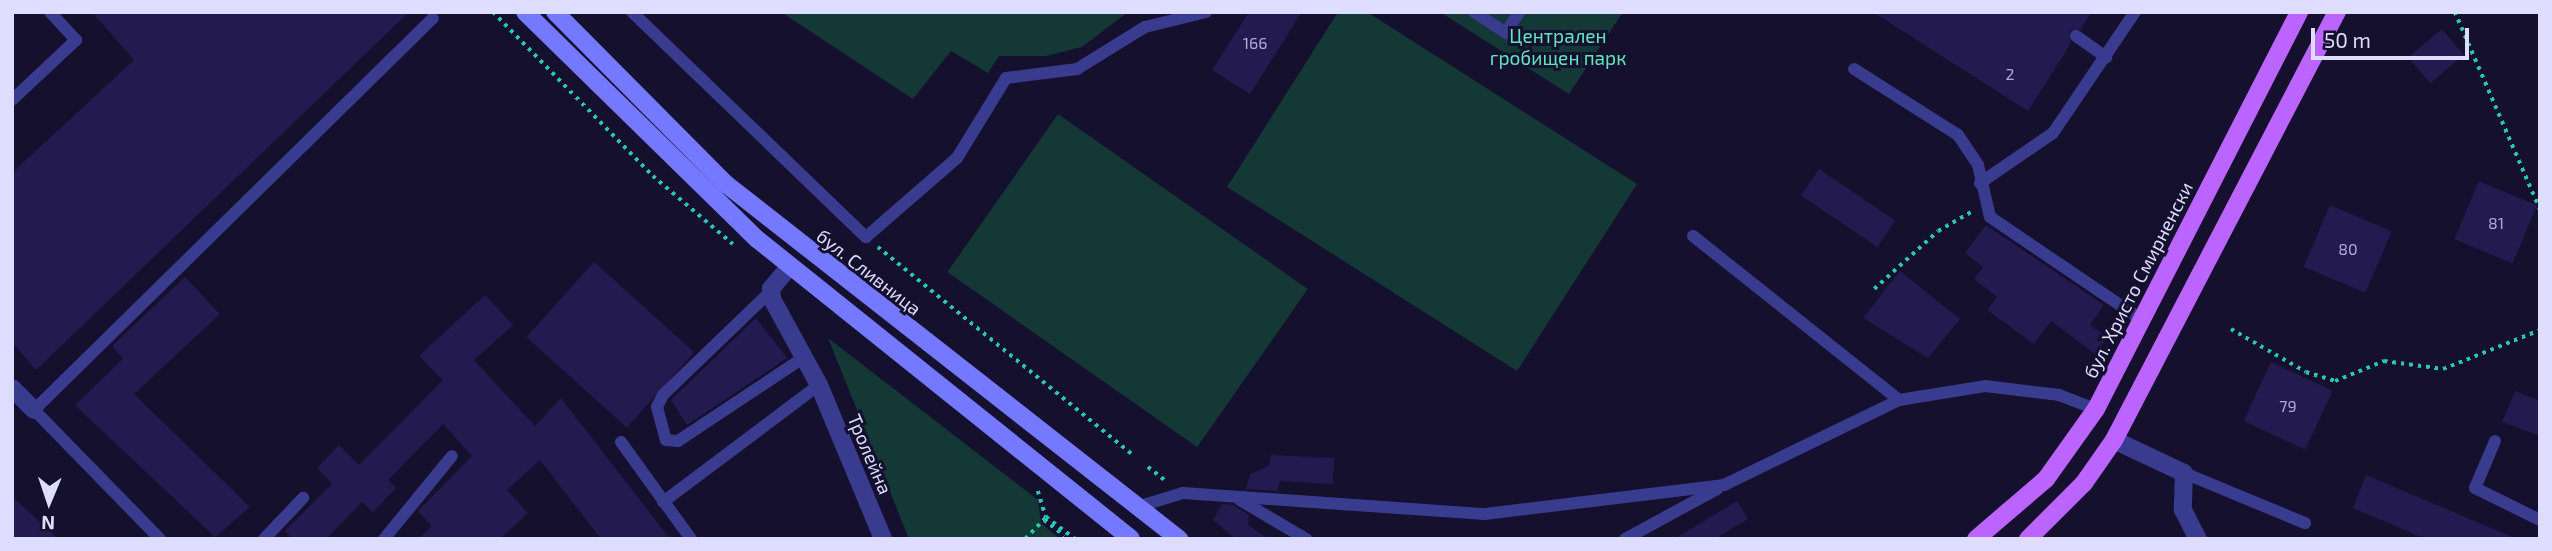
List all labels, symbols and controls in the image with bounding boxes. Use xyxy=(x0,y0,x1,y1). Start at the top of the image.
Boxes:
scale bar xyxy=(2314,14,2472,58)
park label: Централен гробищен парк xyxy=(1490,25,1626,69)
text: 50 m xyxy=(2324,27,2371,52)
house number: 166 xyxy=(1243,33,1267,53)
house number: 2 xyxy=(2006,64,2014,84)
street label: бул. Христо Смирненски xyxy=(2079,178,2197,382)
house number: 81 xyxy=(2488,213,2504,233)
street label: бул. Сливница xyxy=(812,224,926,320)
house number: 80 xyxy=(2338,239,2358,259)
house number: 79 xyxy=(2279,396,2297,416)
street label: Тролейна xyxy=(843,411,897,497)
north arrow xyxy=(14,467,84,537)
text: N xyxy=(41,512,56,535)

